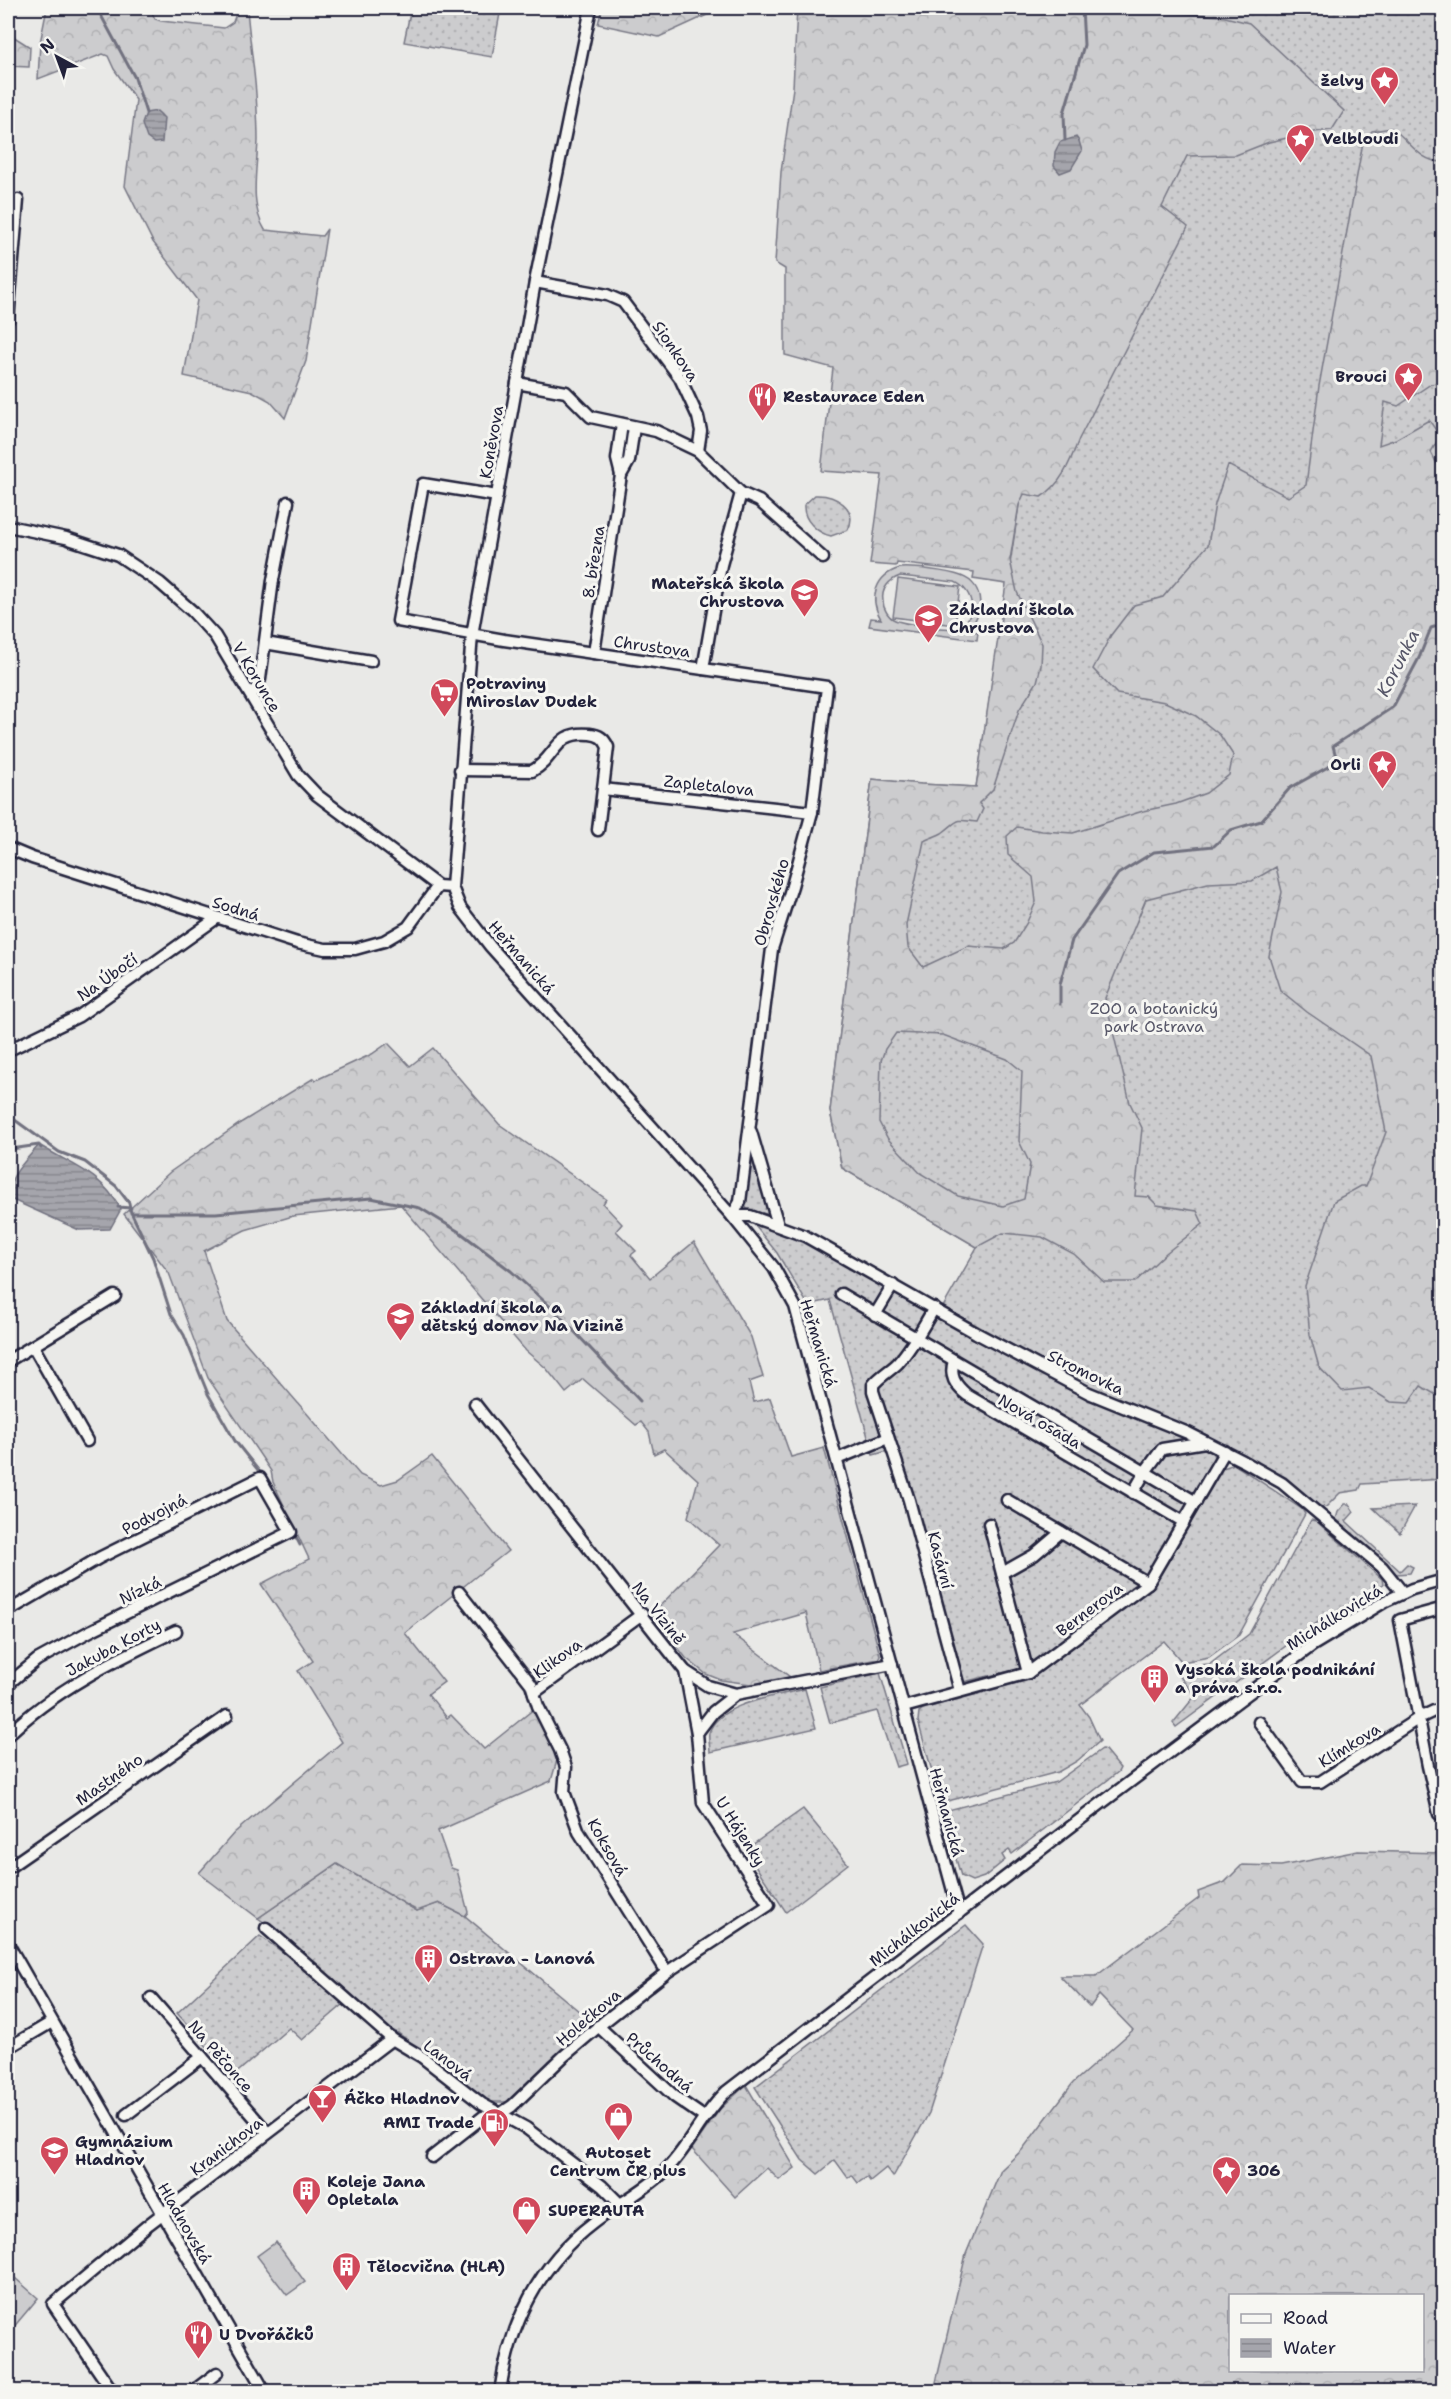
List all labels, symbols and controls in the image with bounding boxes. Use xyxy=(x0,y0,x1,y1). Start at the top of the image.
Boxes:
north arrow xyxy=(27,27,87,87)
text: N xyxy=(36,34,59,58)
place icon: želvy xyxy=(1369,64,1401,106)
place label: želvy xyxy=(1321,70,1364,91)
place icon: Velbloudi xyxy=(1285,122,1317,164)
place label: Velbloudi xyxy=(1322,128,1399,149)
street label: Sionkova xyxy=(648,317,704,386)
place icon: Brouci xyxy=(1392,360,1424,402)
place label: Brouci xyxy=(1335,366,1387,387)
restaurant icon: Restaurace Eden xyxy=(746,380,778,422)
place label: Restaurace Eden xyxy=(783,386,925,407)
street label: Koněvova xyxy=(475,404,508,480)
street label: 8. března xyxy=(577,524,610,600)
place label: Mateřská škola Chrustova xyxy=(651,573,784,612)
school or university icon: Mateřská škola Chrustova xyxy=(789,576,821,618)
place label: Základní škola Chrustova xyxy=(949,599,1074,638)
school or university icon: Základní škola Chrustova xyxy=(912,602,944,644)
water label: Korunka xyxy=(1371,625,1425,701)
street label: Chrustova xyxy=(612,631,692,662)
street label: V Korunce xyxy=(227,638,286,716)
place label: Potraviny Miroslav Dudek xyxy=(466,673,597,712)
supermarket icon: Potraviny Miroslav Dudek xyxy=(429,676,461,718)
place icon: Orli xyxy=(1366,748,1398,790)
place label: Orli xyxy=(1330,754,1361,775)
street label: Zapletalova xyxy=(663,770,755,801)
street label: Obrovského xyxy=(749,856,794,948)
street label: Sodná xyxy=(210,891,262,926)
street label: Heřmanická xyxy=(484,916,560,999)
street label: Na Úbočí xyxy=(73,949,142,1006)
park label: ZOO a botanický park Ostrava xyxy=(1090,998,1218,1037)
street label: Heřmanická xyxy=(795,1296,842,1390)
place label: Základní škola a dětský domov Na Vizině xyxy=(421,1297,624,1336)
school or university icon: Základní škola a dětský domov Na Vizině xyxy=(384,1300,416,1342)
street label: Stromovka xyxy=(1044,1345,1127,1400)
street label: Nová osada xyxy=(995,1389,1085,1454)
street label: Podvojná xyxy=(118,1489,190,1540)
street label: Kasární xyxy=(923,1529,958,1592)
street label: Nízká xyxy=(116,1571,165,1610)
street label: Na Vizině xyxy=(627,1577,690,1649)
street label: Bernerova xyxy=(1052,1578,1127,1641)
street label: Michálkovická xyxy=(1282,1580,1386,1655)
street label: Jakuba Korty xyxy=(62,1614,164,1681)
street label: Klikova xyxy=(529,1634,586,1683)
place label: Vysoká škola podnikání a práva s.r.o. xyxy=(1175,1659,1376,1698)
building icon: Vysoká škola podnikání a práva s.r.o. xyxy=(1138,1662,1170,1704)
street label: Klímkova xyxy=(1314,1718,1384,1773)
street label: Mastného xyxy=(71,1749,147,1810)
street label: Heřmanická xyxy=(925,1765,968,1859)
street label: U Hájenky xyxy=(711,1792,770,1870)
street label: Koksová xyxy=(583,1815,633,1880)
street label: Michálkovická xyxy=(865,1888,964,1971)
building icon: Ostrava - Lanová xyxy=(412,1942,444,1984)
place label: Ostrava - Lanová xyxy=(449,1948,595,1969)
street label: Holečkova xyxy=(551,1984,625,2051)
street label: Na Pěčonce xyxy=(183,2016,258,2097)
street label: Průchodná xyxy=(622,2027,698,2097)
street label: Lanová xyxy=(419,2035,476,2086)
bar icon: Áčko Hladnov xyxy=(307,2082,339,2124)
place label: Áčko Hladnov xyxy=(344,2088,460,2109)
shop icon: Autoset Centrum ČR plus xyxy=(602,2100,634,2142)
fuel station icon: AMI Trade xyxy=(479,2106,511,2148)
street label: Kranichova xyxy=(186,2112,267,2180)
place label: AMI Trade xyxy=(383,2112,474,2133)
place label: Gymnázium Hladnov xyxy=(75,2131,173,2170)
school or university icon: Gymnázium Hladnov xyxy=(38,2134,70,2176)
place label: Autoset Centrum ČR plus xyxy=(550,2142,686,2181)
place icon: 306 xyxy=(1210,2154,1242,2196)
place label: 306 xyxy=(1247,2160,1280,2181)
place label: Koleje Jana Opletala xyxy=(327,2171,425,2210)
building icon: Koleje Jana Opletala xyxy=(290,2174,322,2216)
street label: Hladnovská xyxy=(153,2179,216,2268)
shop icon: SUPERAUTA xyxy=(511,2194,543,2236)
place label: SUPERAUTA xyxy=(548,2200,644,2221)
building icon: Tělocvična (HLA) xyxy=(330,2250,362,2292)
place label: Tělocvična (HLA) xyxy=(367,2256,505,2277)
legend xyxy=(1229,2294,1424,2372)
text: Road xyxy=(1283,2306,1328,2330)
restaurant icon: U Dvořáčků xyxy=(182,2318,214,2360)
place label: U Dvořáčků xyxy=(219,2324,314,2345)
text: Water xyxy=(1283,2336,1336,2360)

